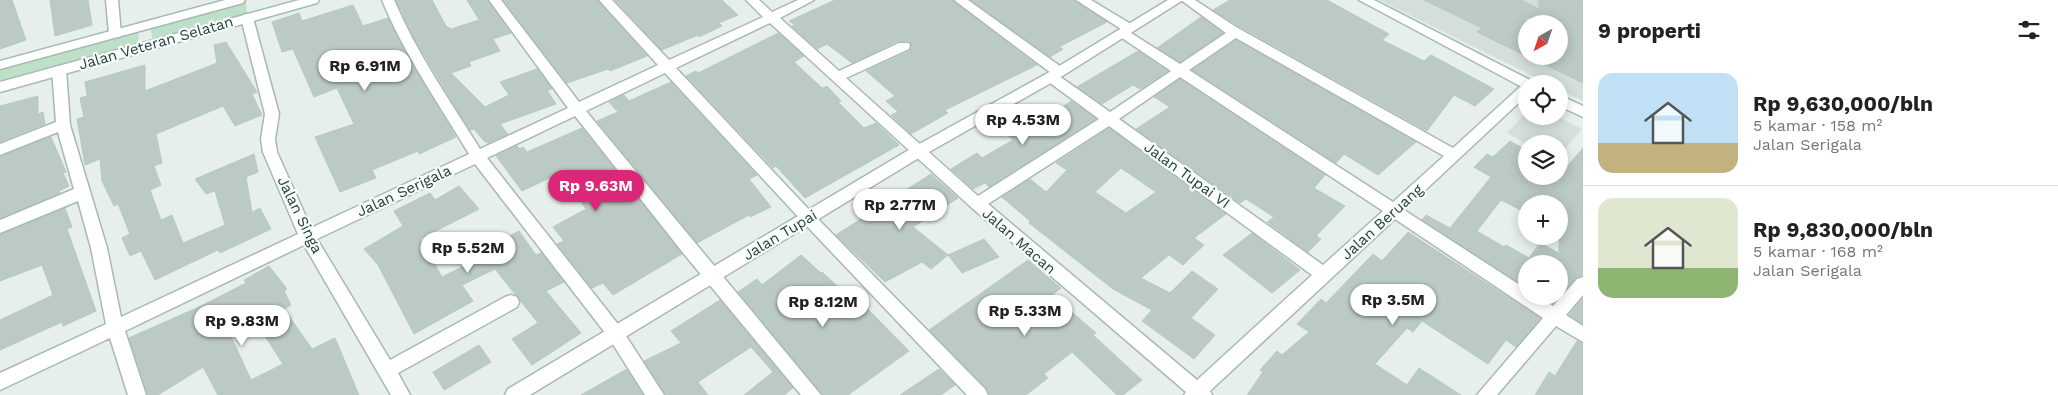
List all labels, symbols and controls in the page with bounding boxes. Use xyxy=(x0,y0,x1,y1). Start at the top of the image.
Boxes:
street label: Jalan Veteran Selatan xyxy=(77,12,235,74)
north arrow xyxy=(1518,15,1568,65)
map controls xyxy=(1518,15,1568,305)
icon: filters xyxy=(2015,16,2043,44)
text: 9 properti xyxy=(1598,18,1701,43)
pin: Rp 6.91M xyxy=(313,49,417,92)
text: Rp 6.91M xyxy=(329,56,401,75)
button: locate xyxy=(1518,75,1568,125)
text: Rp 9,630,000/bln xyxy=(1753,91,1933,116)
icon: home xyxy=(1638,93,1698,153)
pin: Rp 4.53M xyxy=(971,104,1075,146)
text: Rp 4.53M xyxy=(986,110,1060,129)
text: 5 kamar · 158 m² xyxy=(1753,116,1882,135)
button: layers xyxy=(1518,135,1568,185)
text: Jalan Serigala xyxy=(1753,135,1862,154)
street label: Jalan Tupai VI xyxy=(1141,138,1233,212)
street label: Jalan Serigala xyxy=(354,161,455,221)
pin: Rp 9.63M xyxy=(544,170,648,212)
street label: Jalan Singa xyxy=(274,174,327,257)
text: Rp 9.63M xyxy=(559,176,633,195)
street label: Jalan Beruang xyxy=(1337,181,1427,263)
pin: Rp 2.77M xyxy=(848,188,952,231)
text: Rp 2.77M xyxy=(864,195,936,214)
button: + xyxy=(1518,195,1568,245)
street label: Jalan Macan xyxy=(979,204,1059,278)
street label: Jalan Tupai xyxy=(740,206,820,264)
text: Rp 9,830,000/bln xyxy=(1753,217,1933,242)
icon: home xyxy=(1638,218,1698,278)
pin: Rp 5.52M xyxy=(416,232,520,274)
text: Rp 5.52M xyxy=(432,238,505,257)
text: 5 kamar · 168 m² xyxy=(1753,242,1883,261)
button: − xyxy=(1518,255,1568,305)
text: Jalan Serigala xyxy=(1753,261,1862,280)
pin: Rp 3.5M xyxy=(1347,284,1439,326)
pin: Rp 8.12M xyxy=(771,286,875,328)
text: Rp 3.5M xyxy=(1361,290,1425,309)
text: Rp 8.12M xyxy=(788,292,858,311)
pin: Rp 5.33M xyxy=(973,294,1077,337)
text: Rp 5.33M xyxy=(988,301,1062,320)
pin: Rp 9.83M xyxy=(190,304,294,347)
text: Rp 9.83M xyxy=(205,311,279,330)

